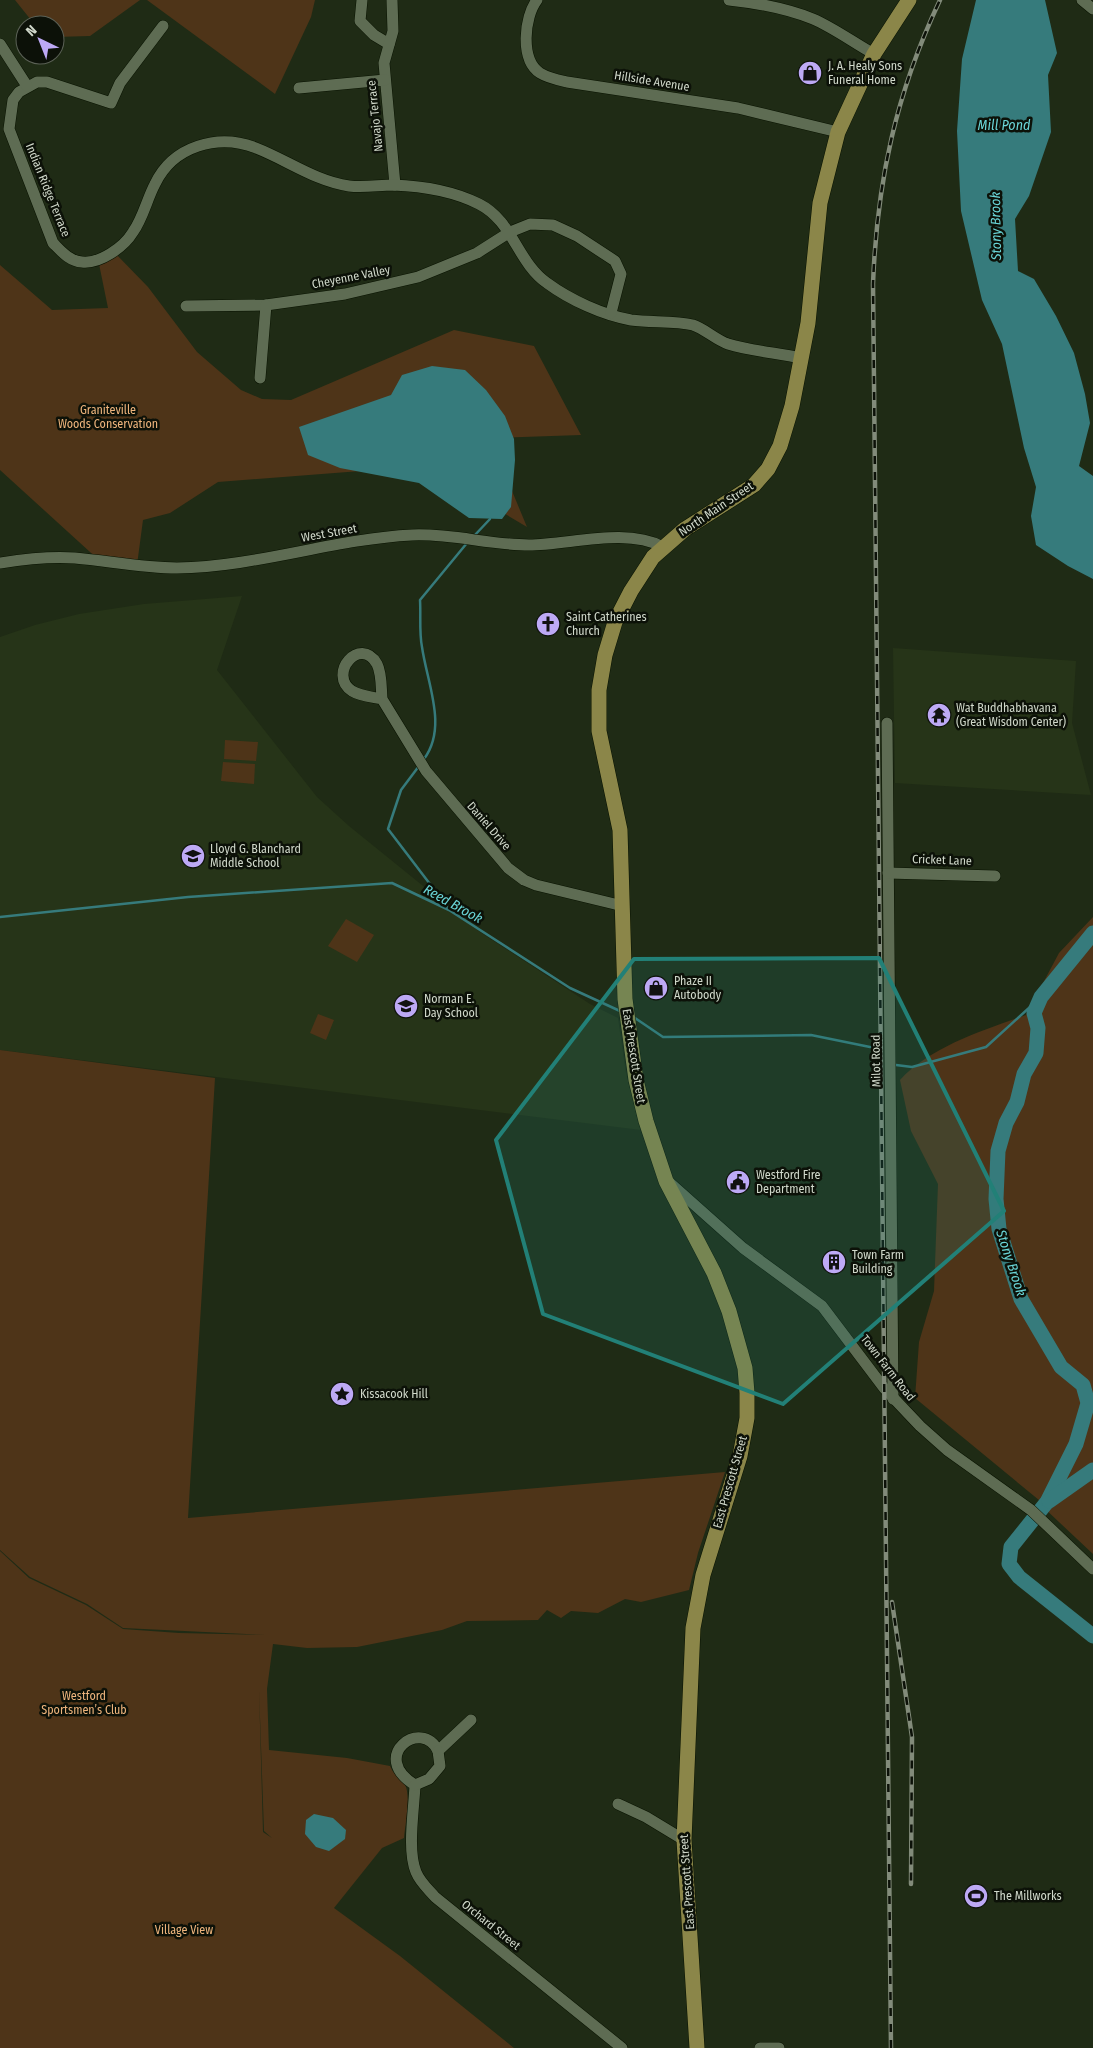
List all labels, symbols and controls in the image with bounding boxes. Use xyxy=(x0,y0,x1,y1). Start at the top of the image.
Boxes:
north arrow xyxy=(15,15,65,65)
text: N xyxy=(23,22,40,40)
place label: J. A. Healy Sons Funeral Home xyxy=(828,59,902,87)
shop icon: J. A. Healy Sons Funeral Home xyxy=(797,60,823,86)
street label: Hillside Avenue xyxy=(613,68,691,94)
street label: Navajo Terrace xyxy=(364,80,386,152)
water label: Mill Pond xyxy=(978,117,1031,134)
street label: Indian Ridge Terrace xyxy=(23,141,73,239)
water label: Stony Brook xyxy=(987,191,1005,262)
street label: Cheyenne Valley xyxy=(311,262,392,291)
park label: Graniteville Woods Conservation xyxy=(58,403,158,431)
street label: North Main Street xyxy=(676,479,756,539)
street label: West Street xyxy=(300,521,358,545)
place label: Saint Catherines Church xyxy=(566,610,647,638)
church icon: Saint Catherines Church xyxy=(535,611,561,637)
place label: Wat Buddhabhavana (Great Wisdom Center) xyxy=(956,701,1067,729)
temple icon: Wat Buddhabhavana (Great Wisdom Center) xyxy=(926,702,952,728)
street label: Daniel Drive xyxy=(464,799,514,853)
place label: Lloyd G. Blanchard Middle School xyxy=(210,842,301,870)
school or university icon: Lloyd G. Blanchard Middle School xyxy=(180,843,206,869)
street label: Cricket Lane xyxy=(912,852,972,868)
water label: Reed Brook xyxy=(420,881,486,927)
place label: Phaze II Autobody xyxy=(674,974,722,1002)
shop icon: Phaze II Autobody xyxy=(643,975,669,1001)
place label: Norman E. Day School xyxy=(424,992,478,1020)
school or university icon: Norman E. Day School xyxy=(393,993,419,1019)
street label: East Prescott Street xyxy=(620,1008,648,1104)
street label: Milot Road xyxy=(869,1035,883,1087)
place label: Westford Fire Department xyxy=(756,1168,821,1196)
public building icon: Westford Fire Department xyxy=(725,1169,751,1195)
water label: Stony Brook xyxy=(992,1227,1030,1298)
place label: Town Farm Building xyxy=(852,1248,904,1276)
building icon: Town Farm Building xyxy=(821,1249,847,1275)
street label: Town Farm Road xyxy=(858,1332,918,1404)
place icon: Kissacook Hill xyxy=(329,1381,355,1407)
place label: Kissacook Hill xyxy=(360,1387,428,1401)
street label: East Prescott Street xyxy=(710,1434,750,1530)
park label: Westford Sportsmen’s Club xyxy=(41,1689,127,1717)
street label: East Prescott Street xyxy=(677,1834,697,1930)
sports icon: The Millworks xyxy=(963,1883,989,1909)
place label: The Millworks xyxy=(994,1889,1062,1903)
street label: Orchard Street xyxy=(459,1897,523,1953)
park label: Village View xyxy=(155,1923,213,1937)

